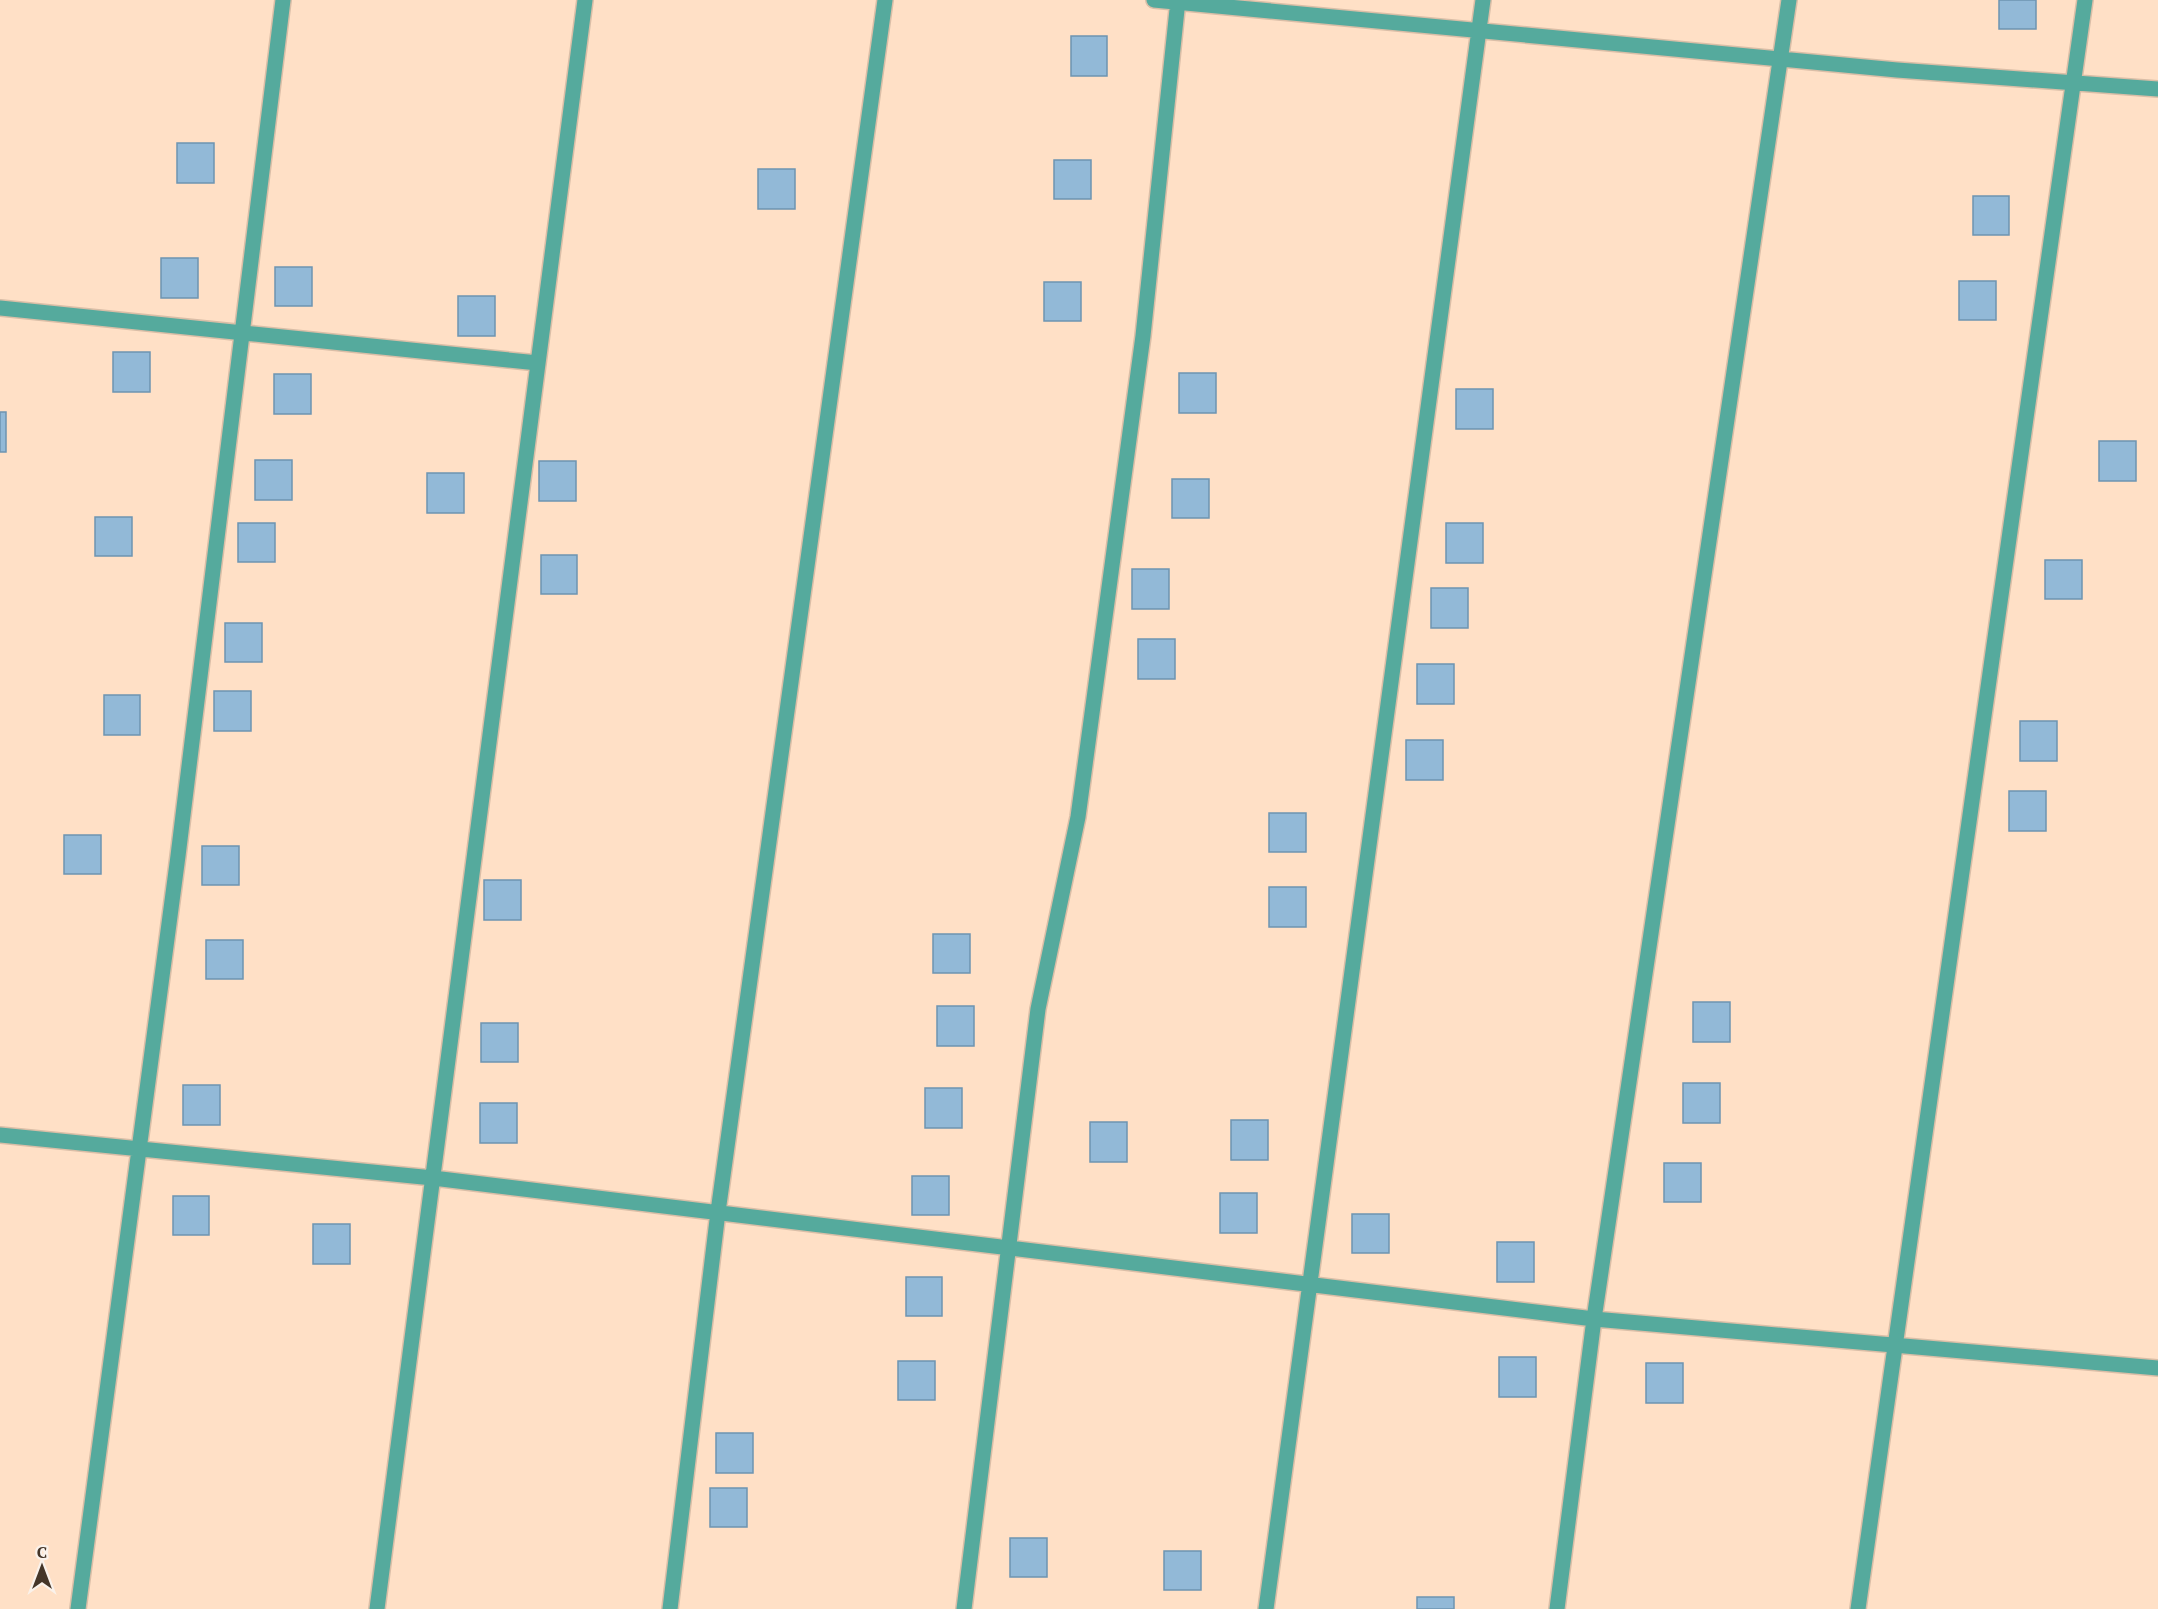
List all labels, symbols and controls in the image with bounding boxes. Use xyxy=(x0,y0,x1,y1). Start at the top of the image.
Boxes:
north arrow xyxy=(12,1537,72,1597)
text: С xyxy=(37,1541,47,1563)

